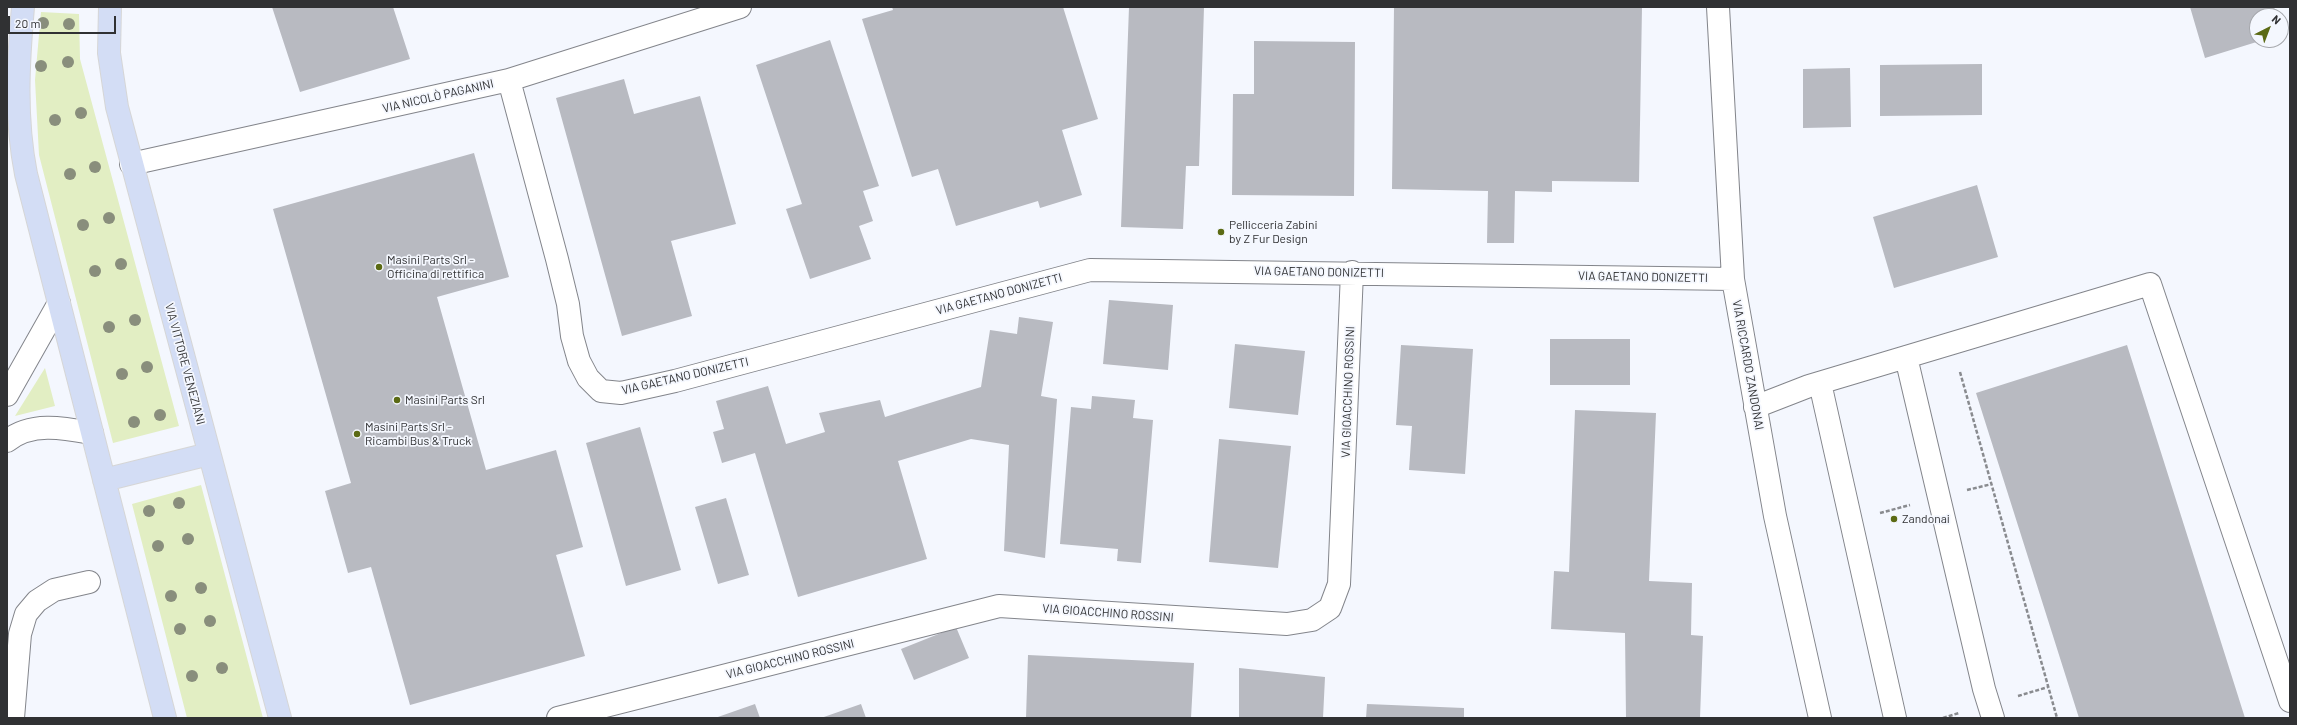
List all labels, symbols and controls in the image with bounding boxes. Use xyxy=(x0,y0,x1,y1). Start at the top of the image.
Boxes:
scale bar xyxy=(10,8,118,34)
north arrow xyxy=(2249,8,2289,48)
text: N xyxy=(2270,12,2284,27)
text: 20 m xyxy=(15,16,41,30)
street label: VIA NICOLÒ PAGANINI xyxy=(381,76,495,116)
place label: Pellicceria Zabini by Z Fur Design xyxy=(1229,218,1317,246)
marker: Pellicceria Zabini by Z Fur Design xyxy=(1216,227,1226,237)
place label: Masini Parts Srl - Officina di rettifica xyxy=(387,253,484,281)
marker: Masini Parts Srl - Officina di rettifica xyxy=(374,262,384,272)
street label: VIA GAETANO DONIZETTI xyxy=(1254,264,1384,280)
street label: VIA GAETANO DONIZETTI xyxy=(1578,269,1708,285)
street label: VIA GAETANO DONIZETTI xyxy=(934,270,1064,318)
street label: VIA RICCARDO ZANDONAI xyxy=(1729,299,1767,431)
street label: VIA VITTORE VENEZIANI xyxy=(162,302,208,426)
street label: VIA GIOACCHINO ROSSINI xyxy=(1339,326,1357,458)
street label: VIA GAETANO DONIZETTI xyxy=(620,354,750,398)
place label: Masini Parts Srl xyxy=(405,393,485,407)
marker: Masini Parts Srl xyxy=(392,395,402,405)
place label: Masini Parts Srl - Ricambi Bus & Truck xyxy=(365,420,471,448)
marker: Masini Parts Srl - Ricambi Bus & Truck xyxy=(352,429,362,439)
place label: Zandonai xyxy=(1902,512,1950,526)
marker: Zandonai xyxy=(1889,514,1899,524)
street label: VIA GIOACCHINO ROSSINI xyxy=(1042,601,1174,625)
street label: VIA GIOACCHINO ROSSINI xyxy=(724,636,856,682)

